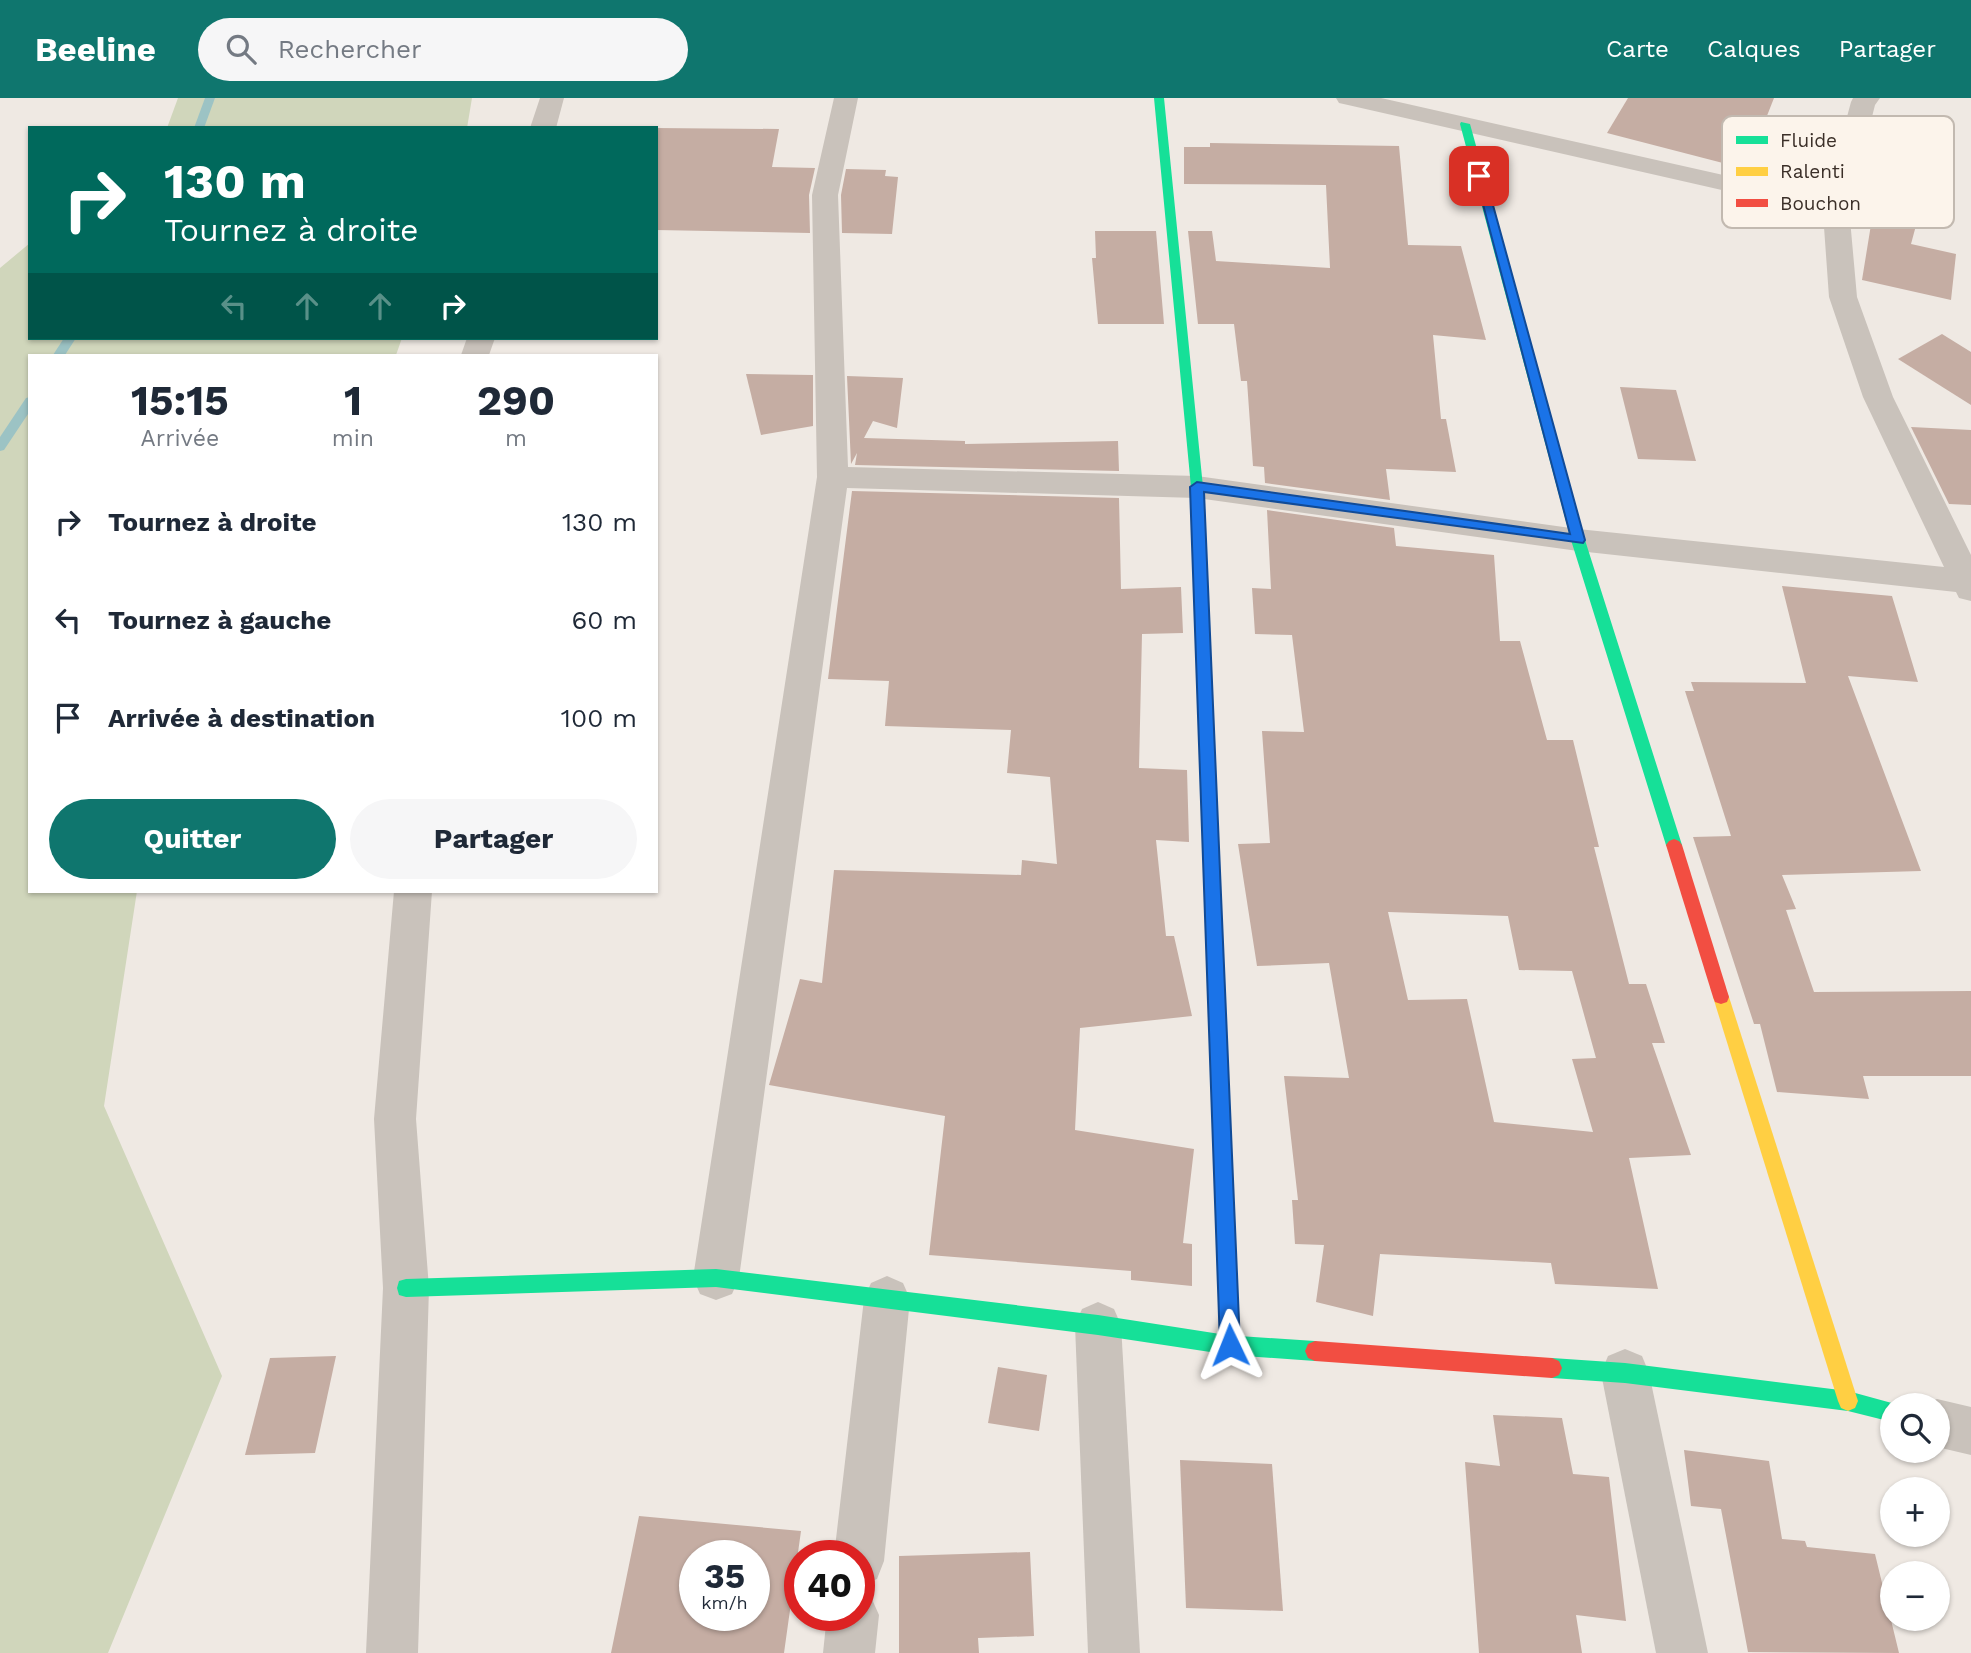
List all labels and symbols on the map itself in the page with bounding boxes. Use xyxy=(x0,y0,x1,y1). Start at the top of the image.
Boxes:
legend xyxy=(1722,116,1954,228)
text: Fluide xyxy=(1780,129,1837,152)
pin xyxy=(1449,146,1509,206)
text: Ralenti xyxy=(1780,160,1845,183)
text: Bouchon xyxy=(1780,192,1861,215)
position arrow xyxy=(1193,1308,1267,1382)
speed limit sign: 40 xyxy=(784,1540,875,1631)

